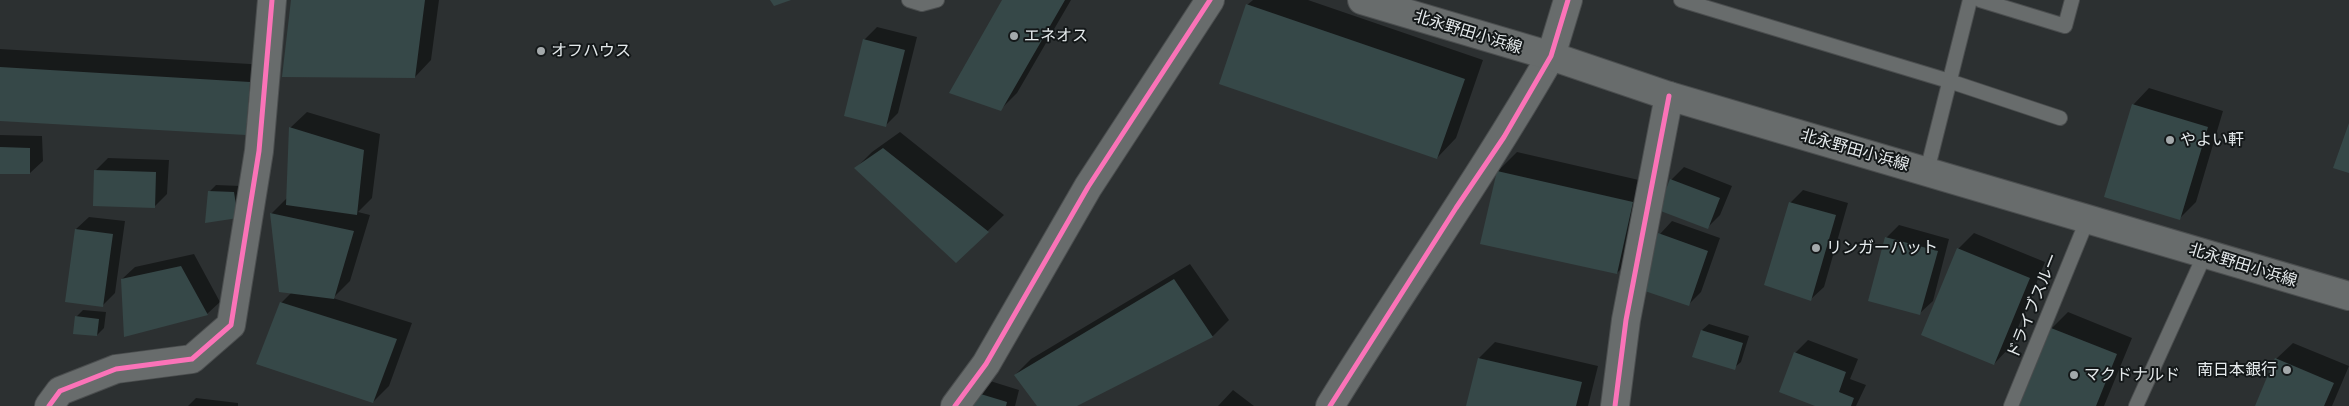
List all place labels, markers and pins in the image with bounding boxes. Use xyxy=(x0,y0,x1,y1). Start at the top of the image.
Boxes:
place label: エネオス xyxy=(1024,26,1088,46)
marker: エネオス xyxy=(1008,30,1020,42)
place label: オフハウス xyxy=(551,41,631,61)
marker: オフハウス xyxy=(535,45,547,57)
place label: やよい軒 xyxy=(2180,130,2244,150)
marker: やよい軒 xyxy=(2164,134,2176,146)
place label: リンガーハット xyxy=(1826,238,1938,258)
marker: リンガーハット xyxy=(1810,242,1822,254)
place label: 南日本銀行 xyxy=(2197,360,2277,380)
marker: 南日本銀行 xyxy=(2281,364,2293,376)
place label: マクドナルド xyxy=(2084,365,2180,385)
marker: マクドナルド xyxy=(2068,369,2080,381)

